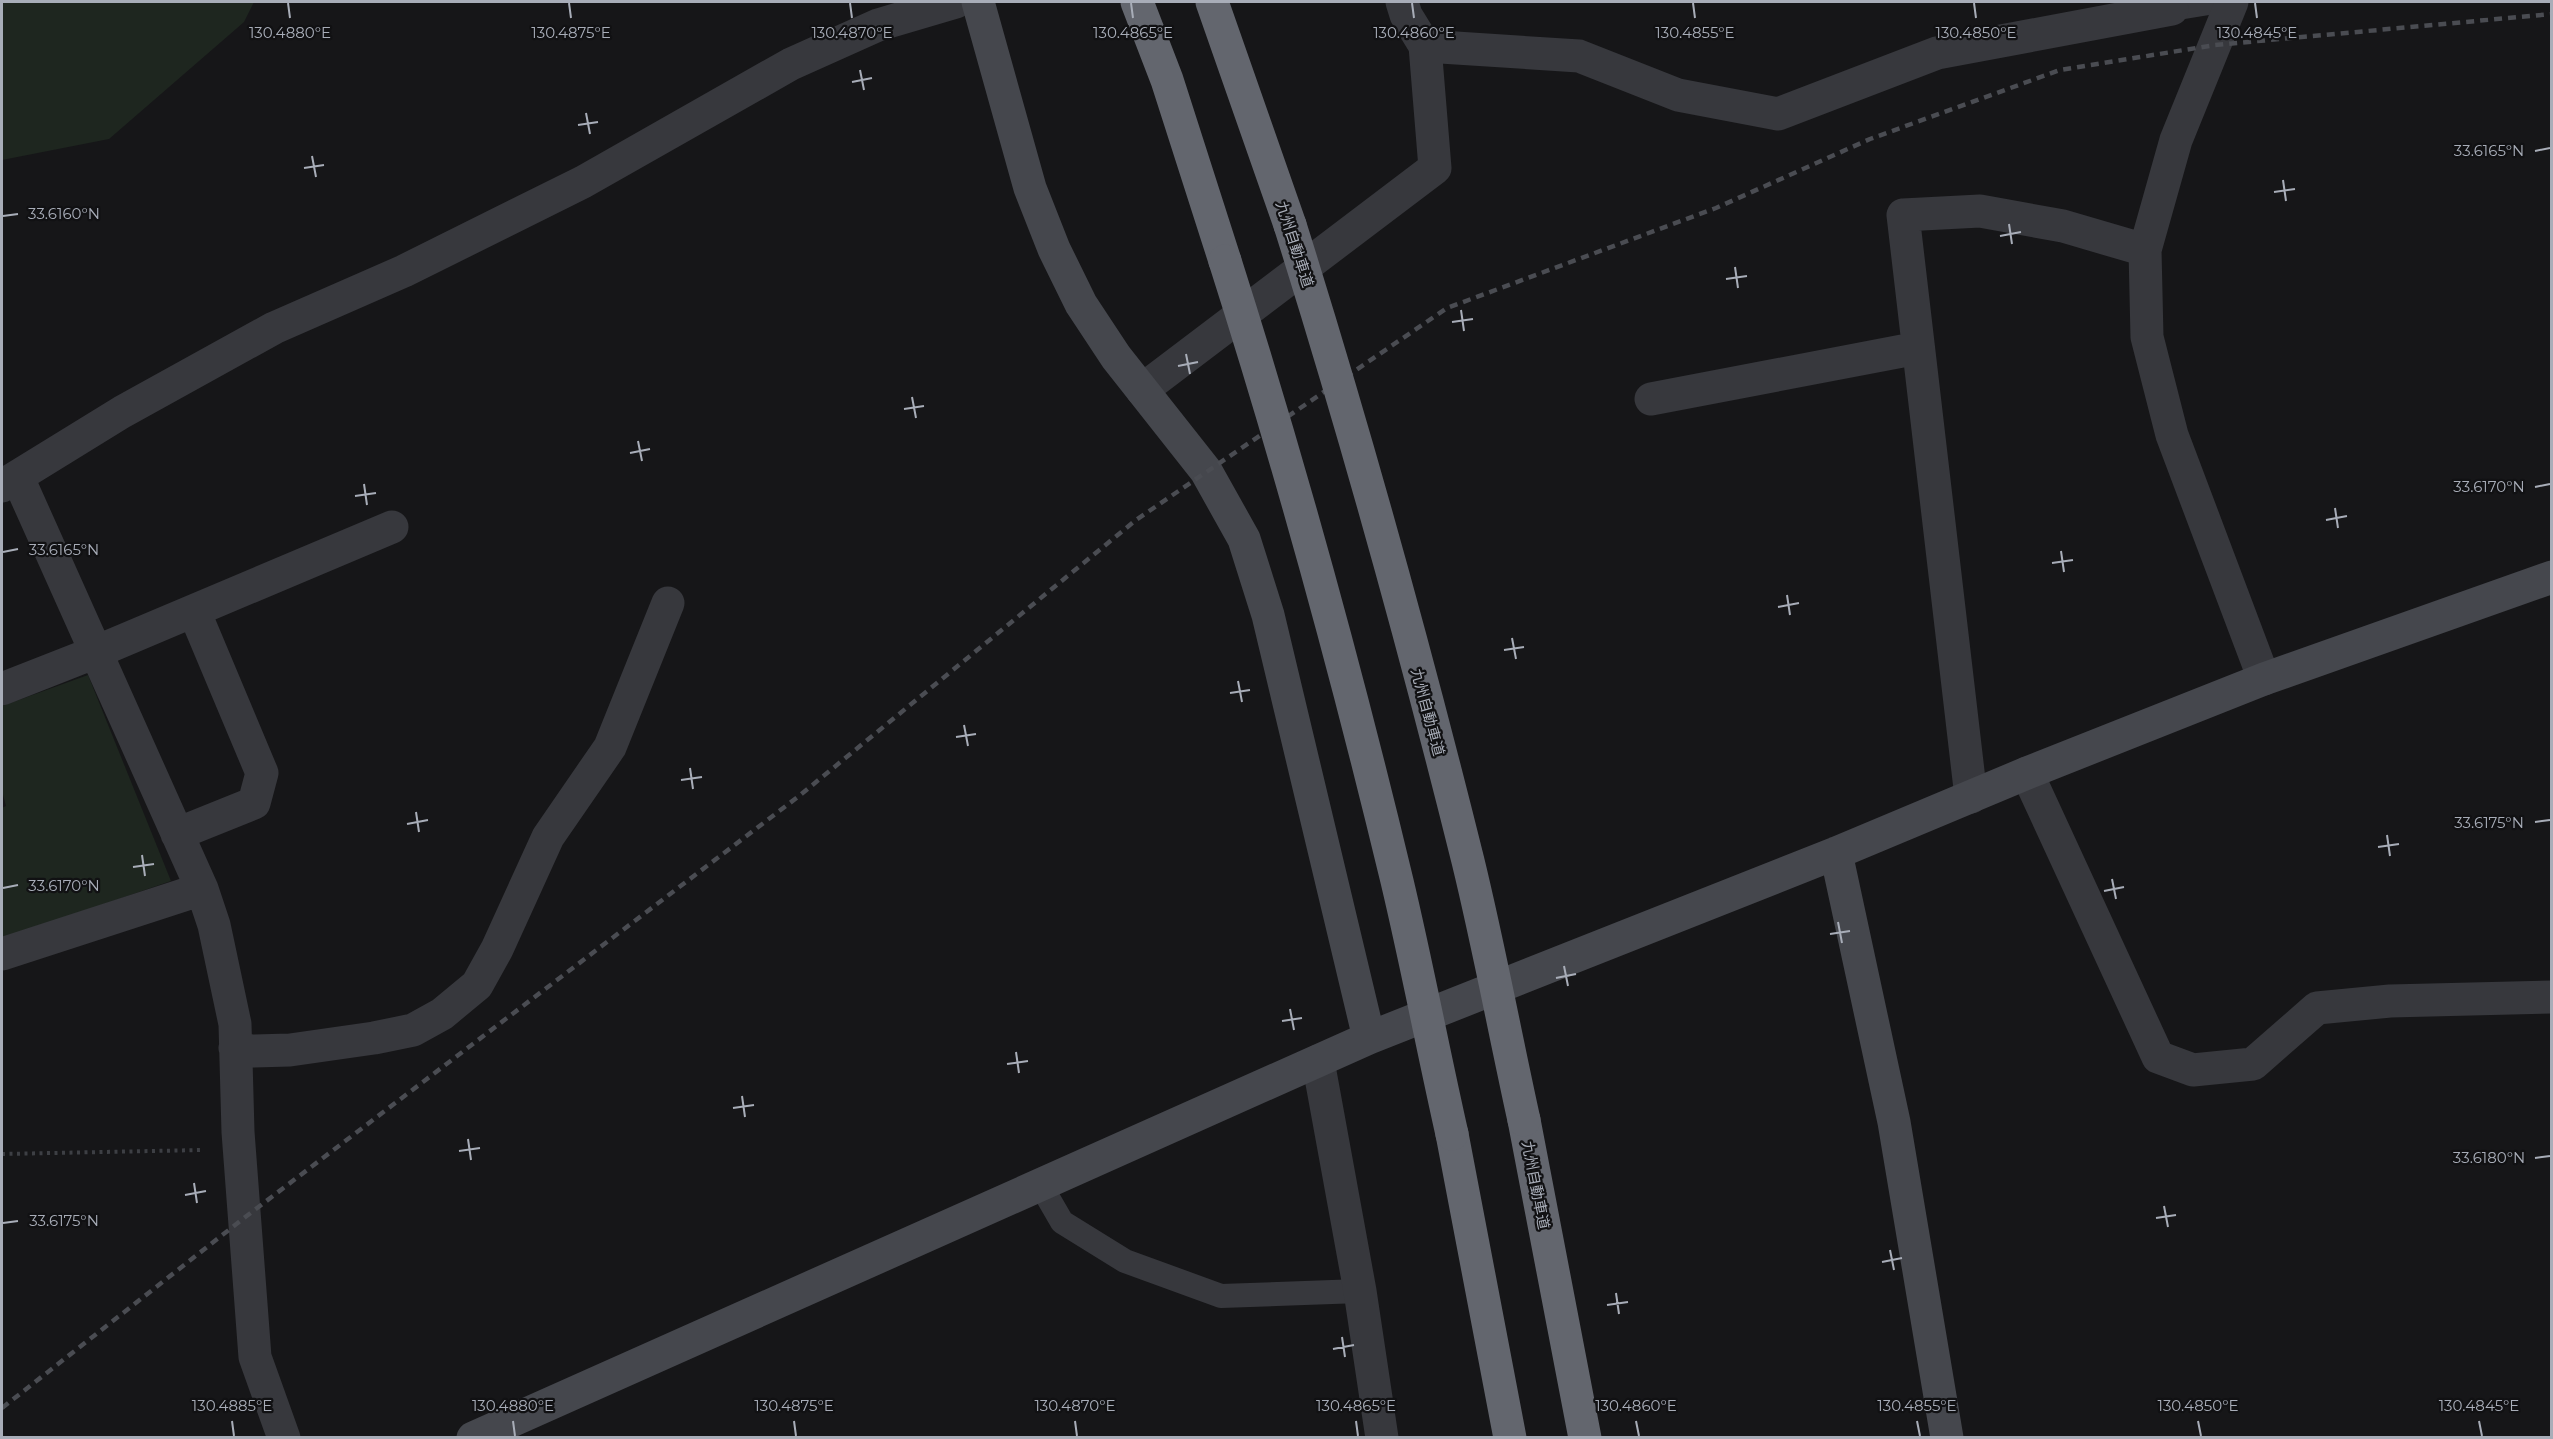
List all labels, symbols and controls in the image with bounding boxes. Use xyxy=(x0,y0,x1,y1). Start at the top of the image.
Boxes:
text: 130.4880°E xyxy=(249,23,331,42)
text: 130.4875°E xyxy=(531,23,611,42)
text: 130.4870°E xyxy=(811,23,893,42)
text: 130.4865°E xyxy=(1093,23,1173,42)
text: 130.4860°E xyxy=(1373,23,1455,42)
text: 130.4855°E xyxy=(1655,23,1735,42)
text: 130.4850°E xyxy=(1935,23,2017,42)
text: 130.4845°E xyxy=(2217,23,2297,42)
text: 33.6165°N xyxy=(2454,141,2524,160)
street label: 九州自動車道 xyxy=(1272,198,1318,290)
text: 33.6160°N xyxy=(28,204,100,223)
text: 33.6170°N xyxy=(2453,477,2525,496)
text: 33.6165°N xyxy=(29,540,99,559)
street label: 九州自動車道 xyxy=(1407,666,1449,758)
text: 33.6175°N xyxy=(2454,813,2524,832)
text: 33.6170°N xyxy=(28,876,100,895)
street label: 九州自動車道 xyxy=(1518,1139,1554,1231)
text: 33.6180°N xyxy=(2453,1148,2525,1167)
text: 33.6175°N xyxy=(29,1211,99,1230)
text: 130.4885°E xyxy=(192,1396,272,1415)
text: 130.4880°E xyxy=(472,1396,554,1415)
text: 130.4875°E xyxy=(754,1396,834,1415)
text: 130.4870°E xyxy=(1034,1396,1116,1415)
text: 130.4865°E xyxy=(1316,1396,1396,1415)
text: 130.4860°E xyxy=(1595,1396,1677,1415)
text: 130.4855°E xyxy=(1877,1396,1957,1415)
text: 130.4850°E xyxy=(2157,1396,2239,1415)
text: 130.4845°E xyxy=(2439,1396,2519,1415)

